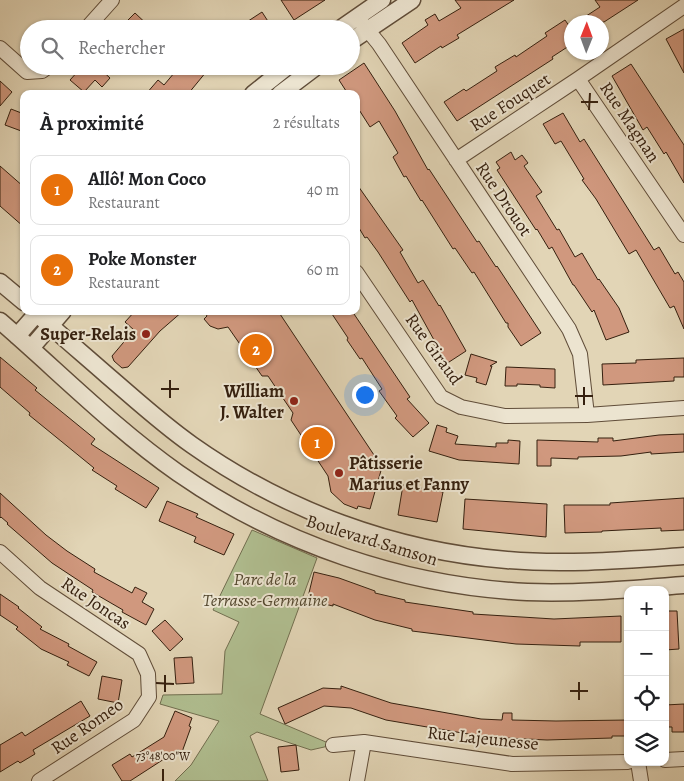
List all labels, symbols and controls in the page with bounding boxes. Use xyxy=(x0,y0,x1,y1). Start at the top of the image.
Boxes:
north arrow xyxy=(564,15,609,60)
search box xyxy=(20,20,360,75)
icon: search xyxy=(38,34,66,62)
text: Rechercher xyxy=(78,35,165,61)
street label: Rue Fouquet xyxy=(465,67,555,137)
street label: Rue Magnan xyxy=(594,77,666,167)
text: À proximité xyxy=(40,109,144,137)
text: 2 résultats xyxy=(273,112,340,134)
street label: Rue Drouot xyxy=(470,157,538,241)
text: Allô! Mon Coco xyxy=(88,166,206,192)
text: 1 xyxy=(54,179,60,201)
text: 40 m xyxy=(307,179,339,201)
text: Restaurant xyxy=(88,192,160,214)
text: Poke Monster xyxy=(88,246,197,272)
text: 2 xyxy=(53,259,61,281)
text: 60 m xyxy=(307,259,339,281)
text: Restaurant xyxy=(88,272,160,294)
street label: Rue Giraud xyxy=(400,308,468,390)
place label: Super-Relais xyxy=(40,322,136,346)
marker: Super-Relais xyxy=(140,328,152,340)
pin: 2 xyxy=(240,331,272,369)
place label: William J. Walter xyxy=(220,379,285,424)
your location xyxy=(352,382,378,408)
marker: William J. Walter xyxy=(288,395,300,407)
pin: 1 xyxy=(301,424,333,462)
place label: Pâtisserie Marius et Fanny xyxy=(349,451,469,496)
marker: Pâtisserie Marius et Fanny xyxy=(333,467,345,479)
street label: Boulevard Samson xyxy=(303,509,441,571)
park label: Parc de la Terrasse-Germaine xyxy=(202,567,328,612)
street label: Rue Joncas xyxy=(57,571,135,635)
map controls xyxy=(624,586,669,766)
button: + xyxy=(624,586,669,631)
button: − xyxy=(624,631,669,676)
button: locate xyxy=(624,676,669,721)
street label: Rue Romeo xyxy=(46,692,128,760)
street label: Rue Lajeunesse xyxy=(426,720,540,756)
button: layers xyxy=(624,721,669,766)
text: 73°48'00"W xyxy=(136,748,191,764)

